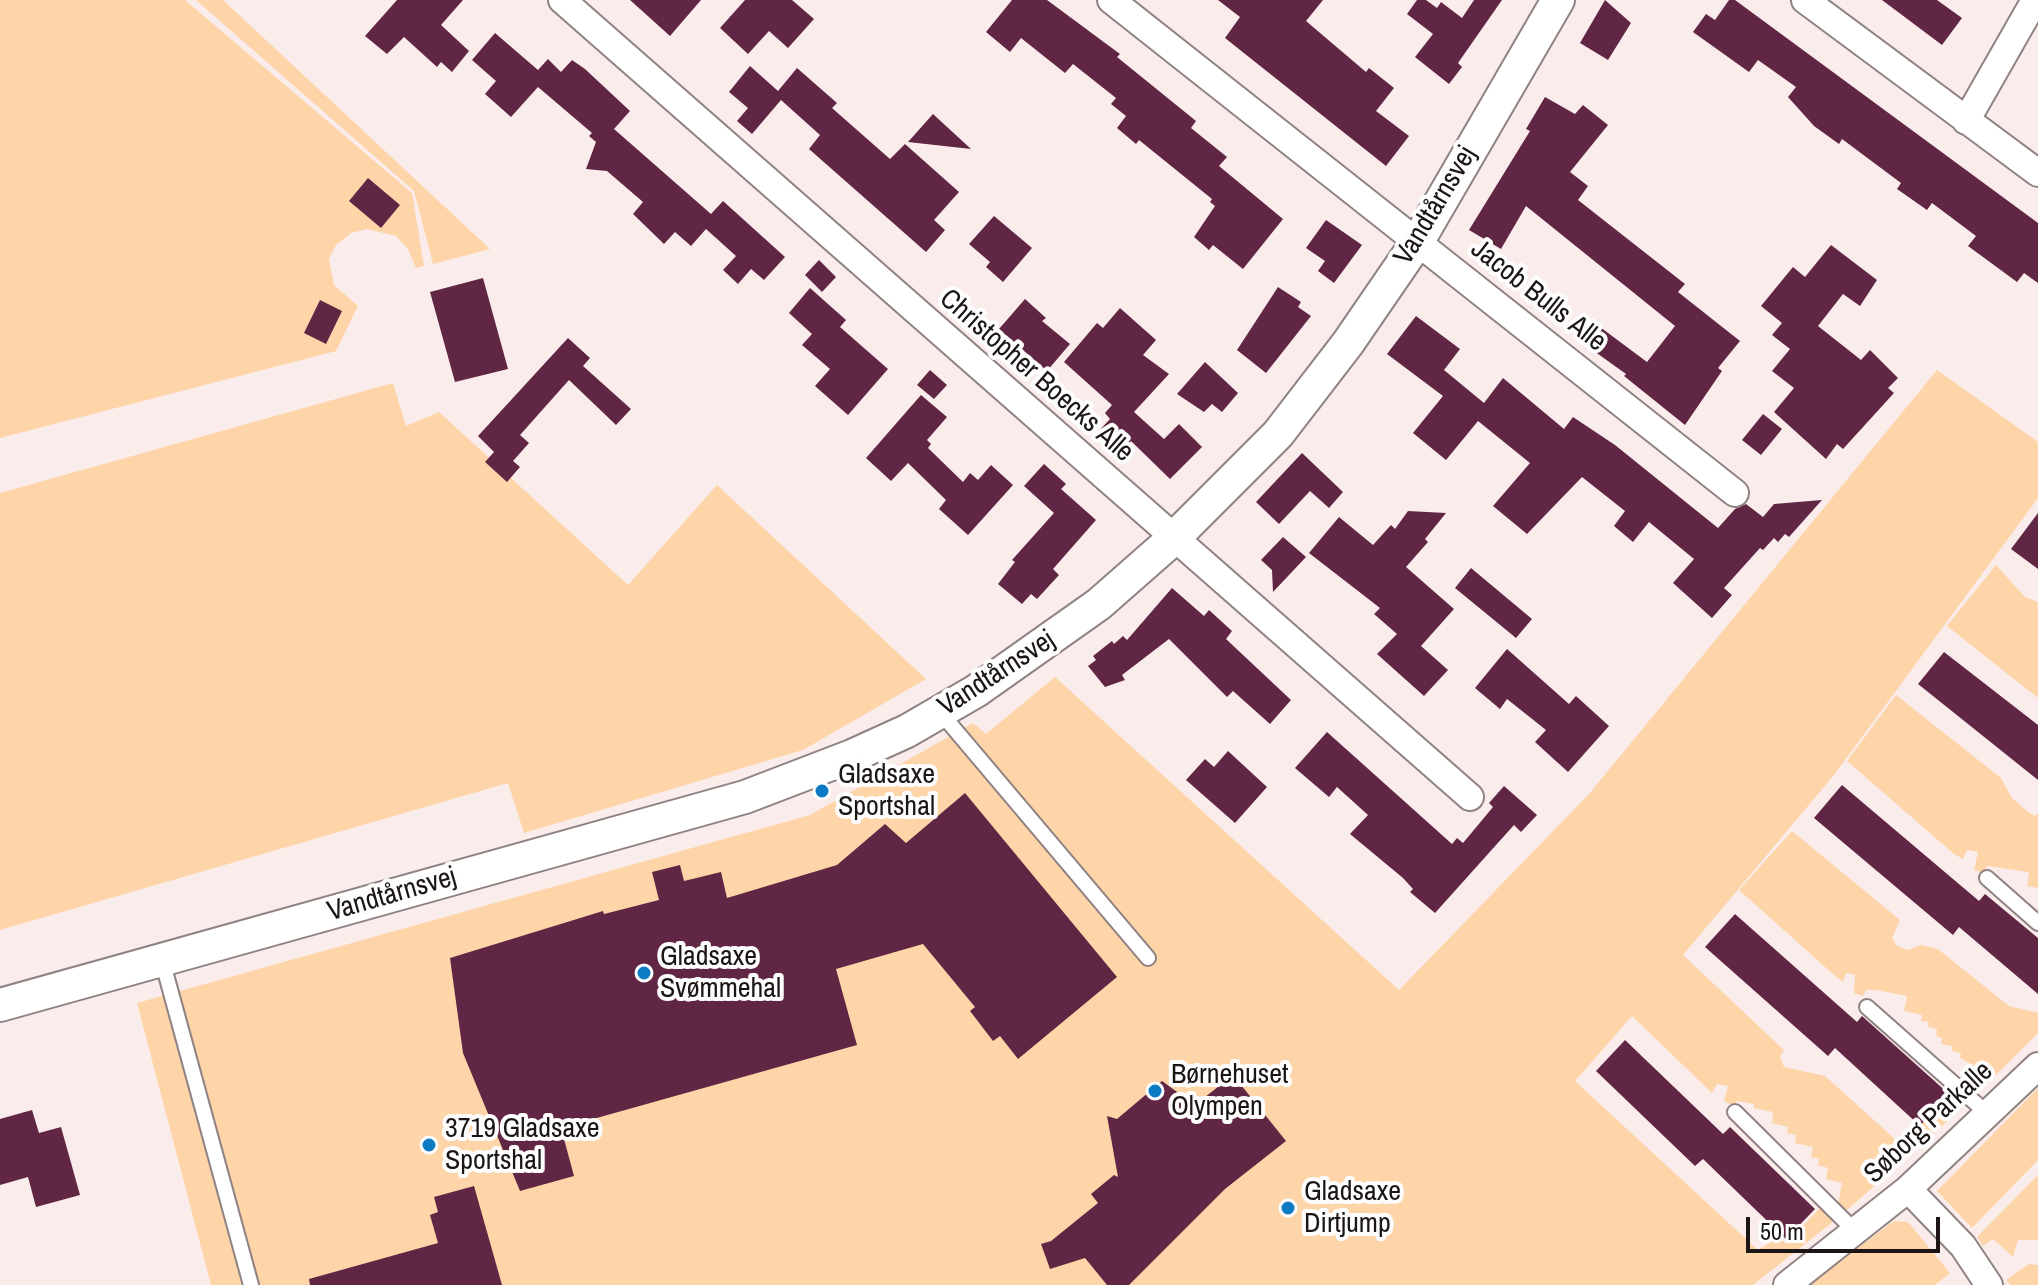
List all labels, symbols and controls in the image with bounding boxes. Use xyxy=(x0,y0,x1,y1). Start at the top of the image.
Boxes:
street label: Vandtårnsvej xyxy=(1388,141,1484,271)
street label: Jacob Bulls Alle xyxy=(1464,233,1612,359)
street label: Christopher Boecks Alle xyxy=(932,283,1140,469)
street label: Vandtårnsvej xyxy=(932,624,1062,724)
place label: Gladsaxe Sportshal xyxy=(838,758,935,824)
marker: Gladsaxe Sportshal xyxy=(813,782,831,800)
street label: Vandtårnsvej xyxy=(324,861,460,929)
place label: Gladsaxe Svømmehal xyxy=(660,940,781,1006)
marker: Gladsaxe Svømmehal xyxy=(635,964,653,982)
street label: Søborg Parkalle xyxy=(1858,1055,2000,1191)
place label: Børnehuset Olympen xyxy=(1171,1058,1288,1124)
marker: Børnehuset Olympen xyxy=(1146,1082,1164,1100)
place label: 3719 Gladsaxe Sportshal xyxy=(445,1112,599,1178)
marker: 3719 Gladsaxe Sportshal xyxy=(420,1136,438,1154)
place label: Gladsaxe Dirtjump xyxy=(1304,1175,1401,1241)
marker: Gladsaxe Dirtjump xyxy=(1279,1199,1297,1217)
scale bar xyxy=(1750,1201,1944,1251)
text: 50 m xyxy=(1760,1215,1804,1247)

